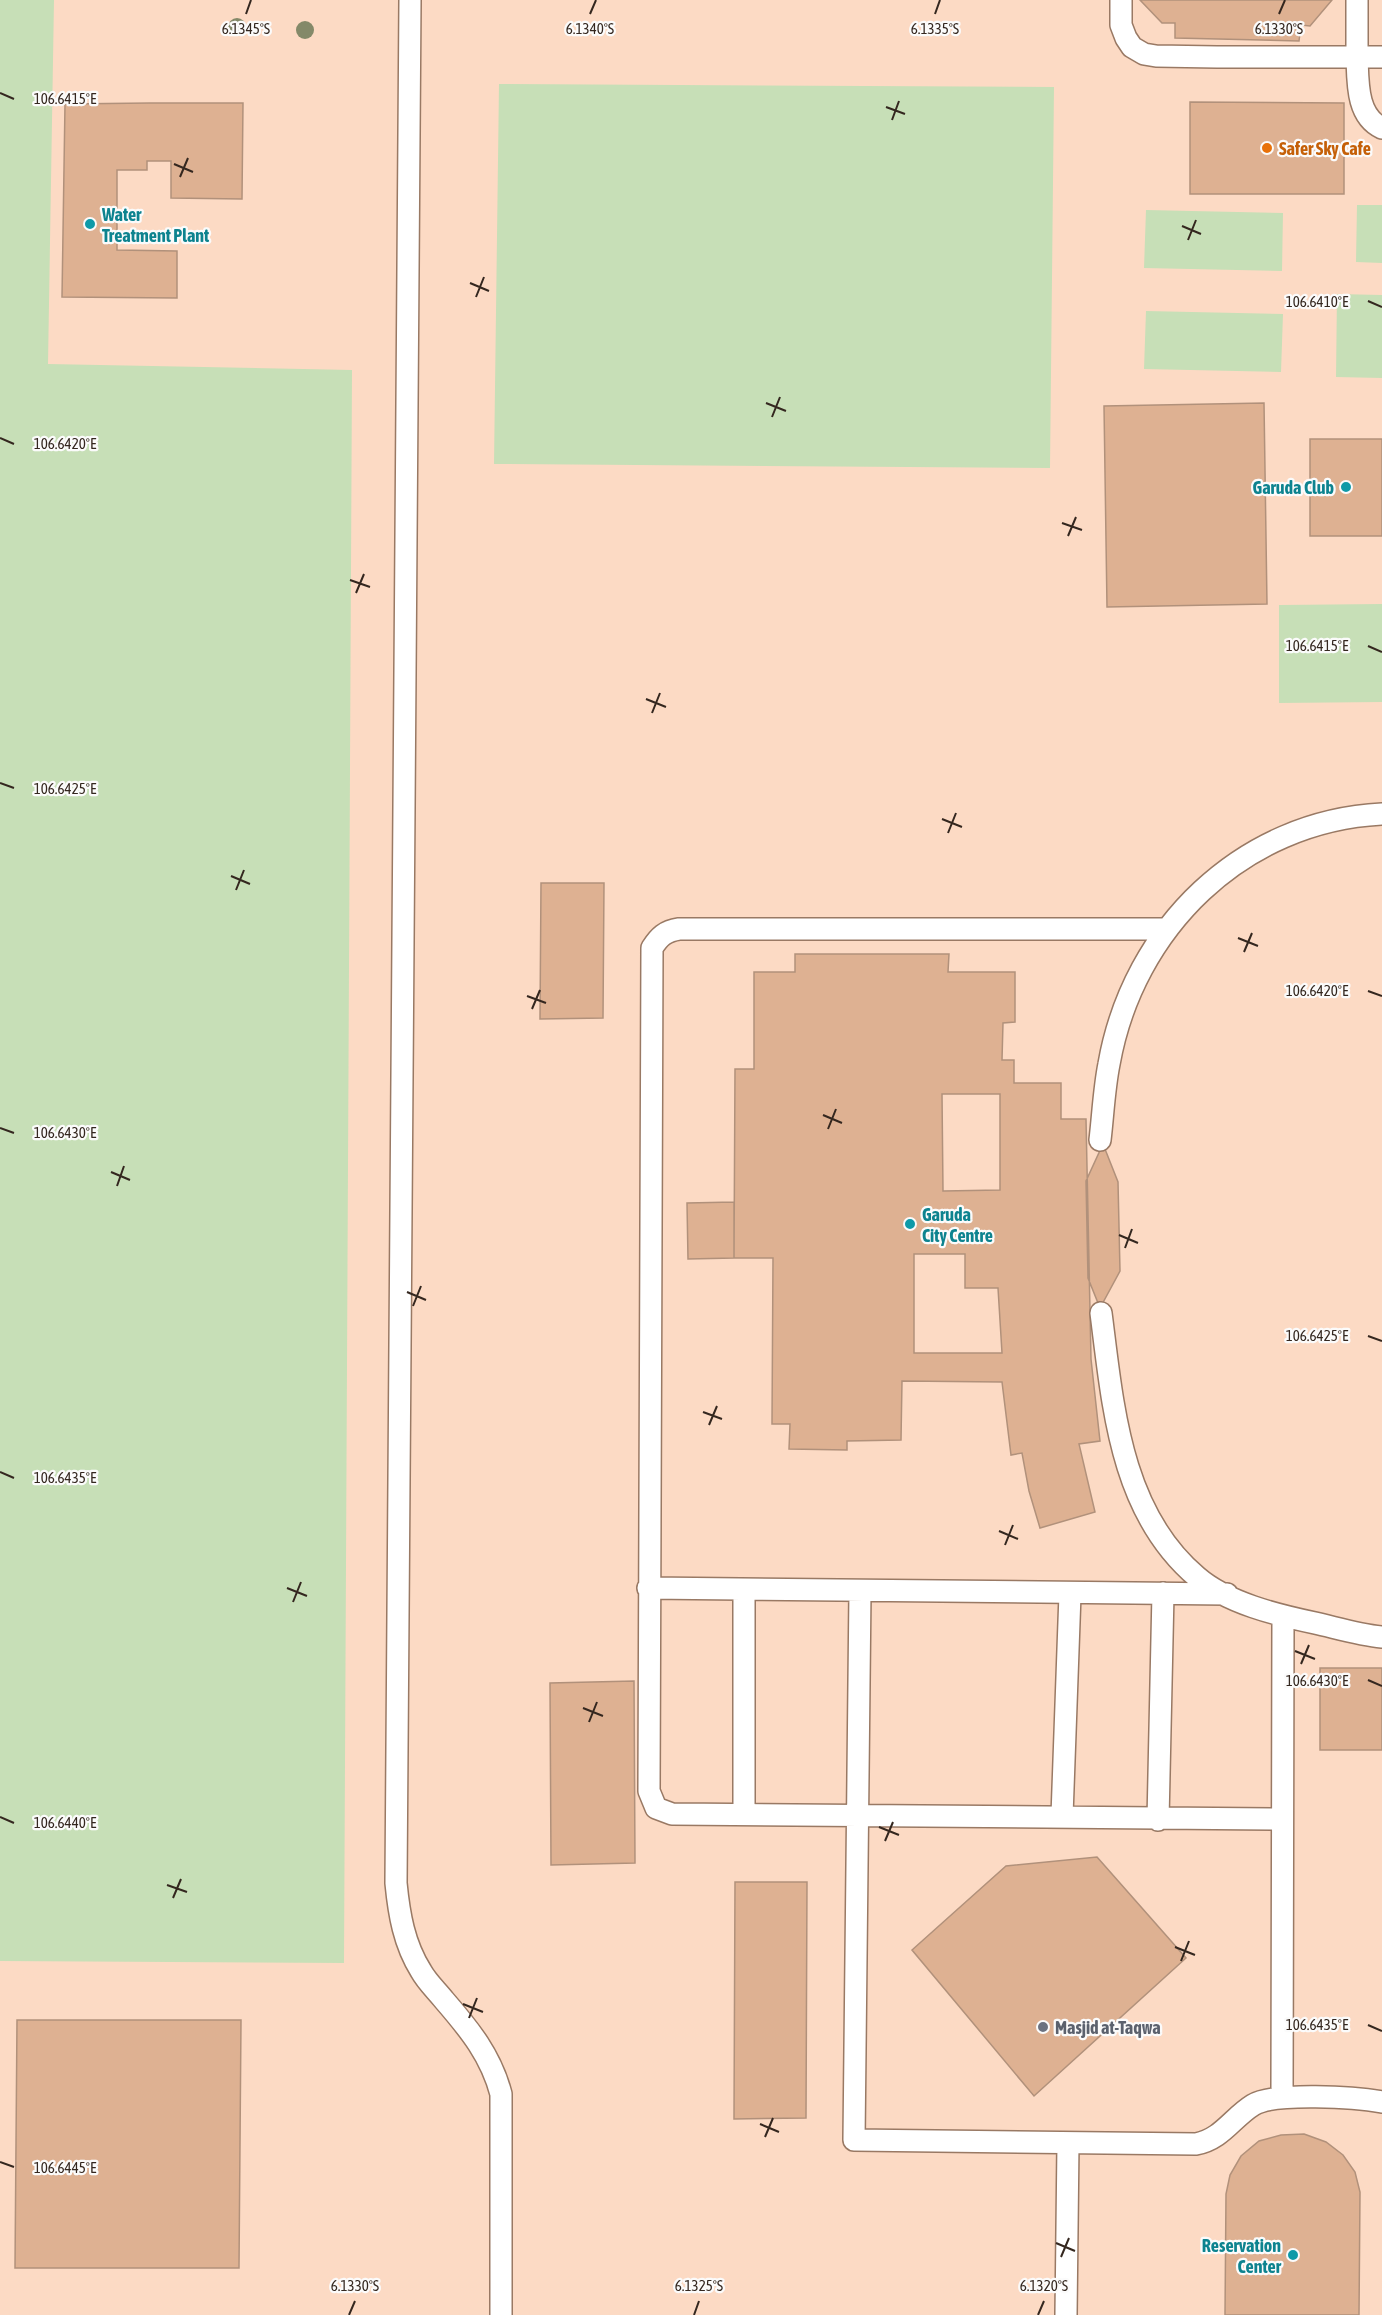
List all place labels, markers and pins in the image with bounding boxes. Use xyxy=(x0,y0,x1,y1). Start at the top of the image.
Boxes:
place label: Safer Sky Cafe xyxy=(1279,138,1371,159)
marker: Safer Sky Cafe xyxy=(1260,141,1274,155)
place label: Water Treatment Plant xyxy=(101,204,210,246)
marker: Water Treatment Plant xyxy=(83,217,97,231)
place label: Garuda Club xyxy=(1253,477,1334,498)
marker: Garuda Club xyxy=(1339,480,1353,494)
place label: Garuda City Centre xyxy=(922,1204,993,1246)
marker: Garuda City Centre xyxy=(903,1217,917,1231)
place label: Masjid at-Taqwa xyxy=(1055,2017,1161,2038)
marker: Masjid at-Taqwa xyxy=(1036,2020,1050,2034)
place label: Reservation Center xyxy=(1202,2235,1282,2277)
marker: Reservation Center xyxy=(1286,2248,1300,2262)

